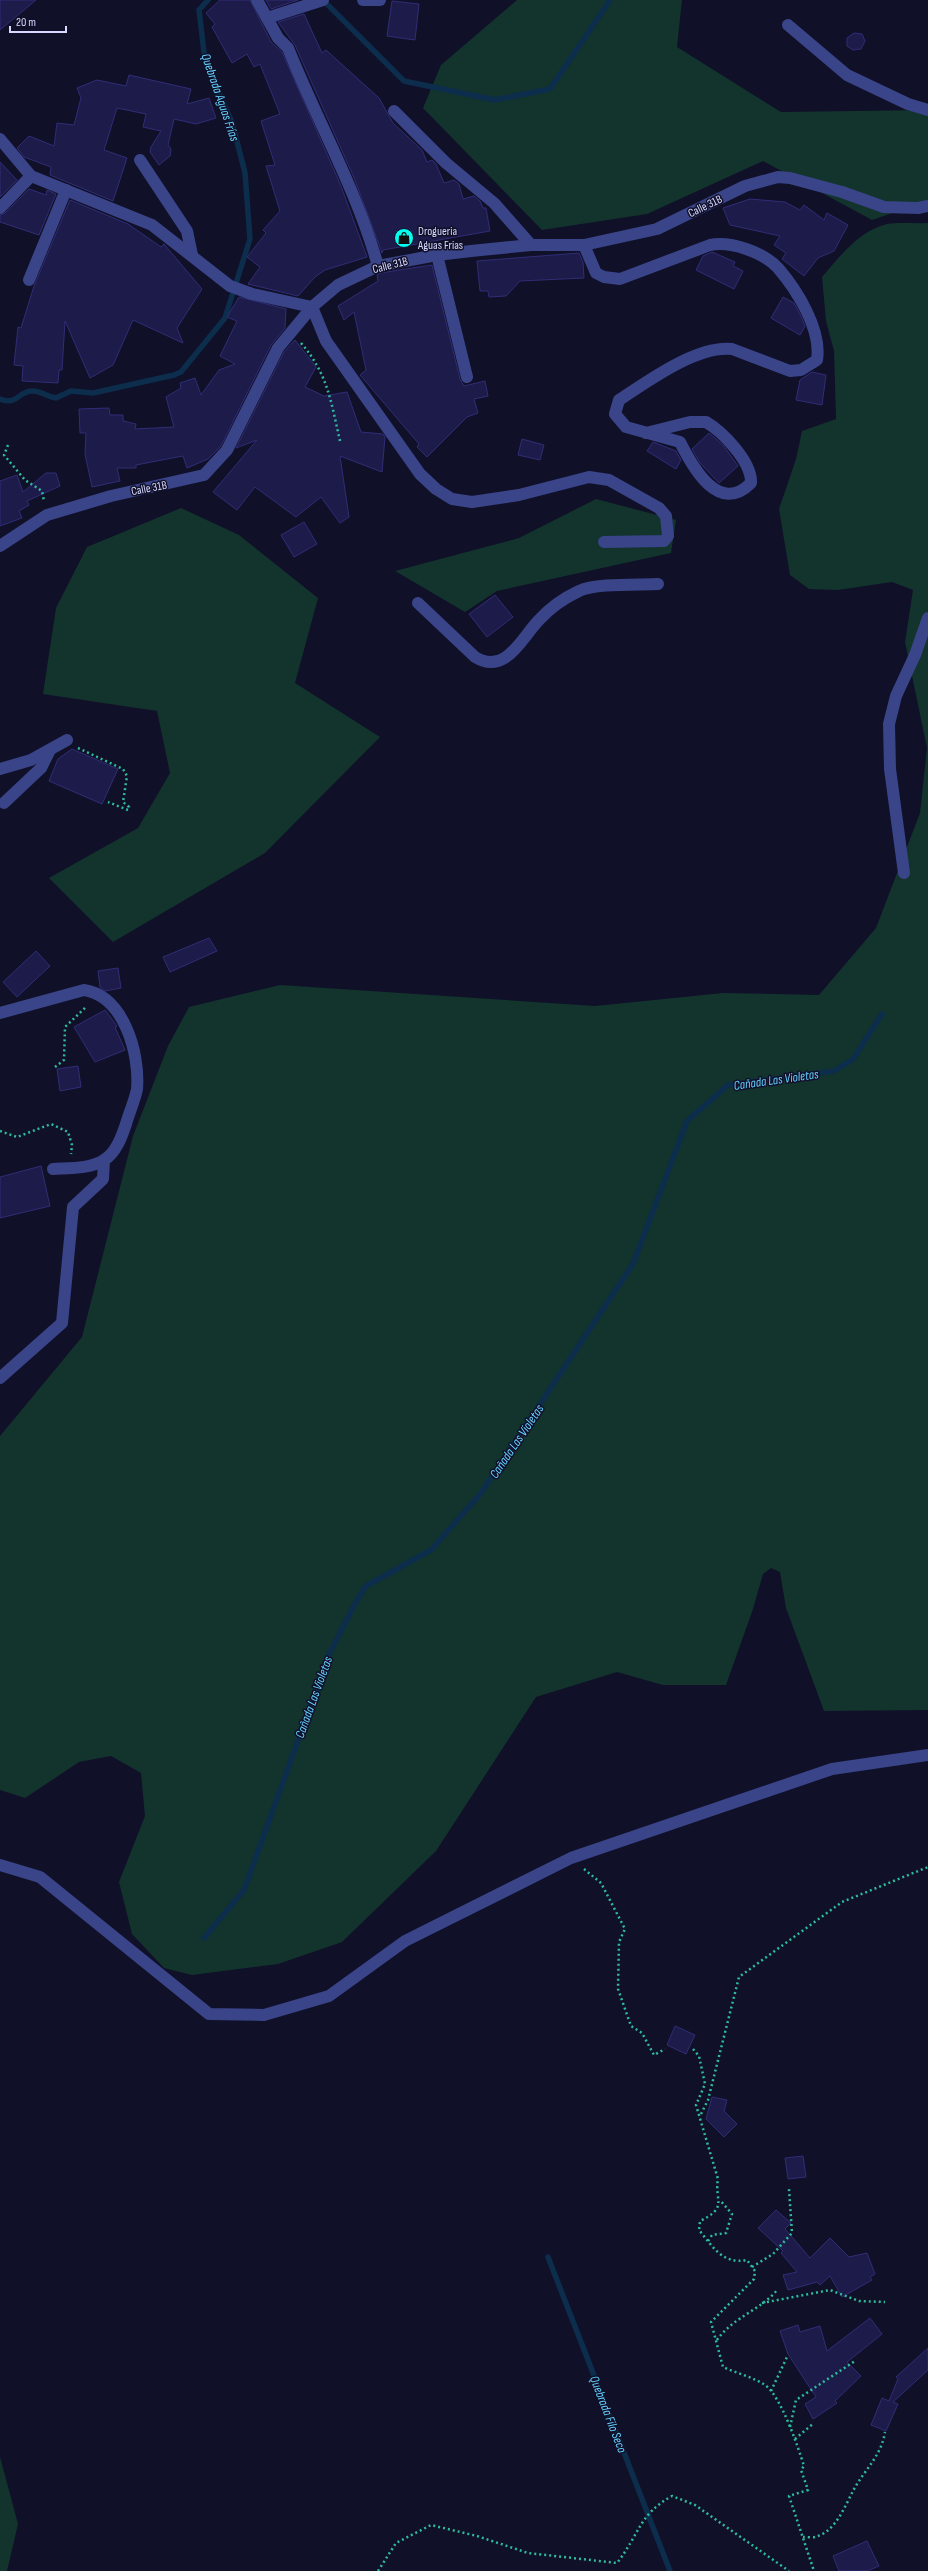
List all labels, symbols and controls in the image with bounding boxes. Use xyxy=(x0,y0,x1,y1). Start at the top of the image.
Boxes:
scale bar xyxy=(10,8,66,34)
text: 20 m xyxy=(16,15,36,30)
water label: Quebrada Aguas Frías xyxy=(198,51,243,144)
street label: Calle 31B xyxy=(686,192,725,221)
place label: Drogueria Aguas Frias xyxy=(417,224,463,253)
shop icon: Drogueria Aguas Frias xyxy=(393,227,415,249)
street label: Calle 31B xyxy=(371,254,409,277)
street label: Calle 31B xyxy=(130,478,168,499)
water label: Cañada Las Violetas xyxy=(733,1066,820,1094)
water label: Cañada Las Violetas xyxy=(486,1401,548,1481)
water label: Cañada Las Violetas xyxy=(292,1654,336,1740)
water label: Quebrada Filo Seco xyxy=(586,2374,630,2456)

